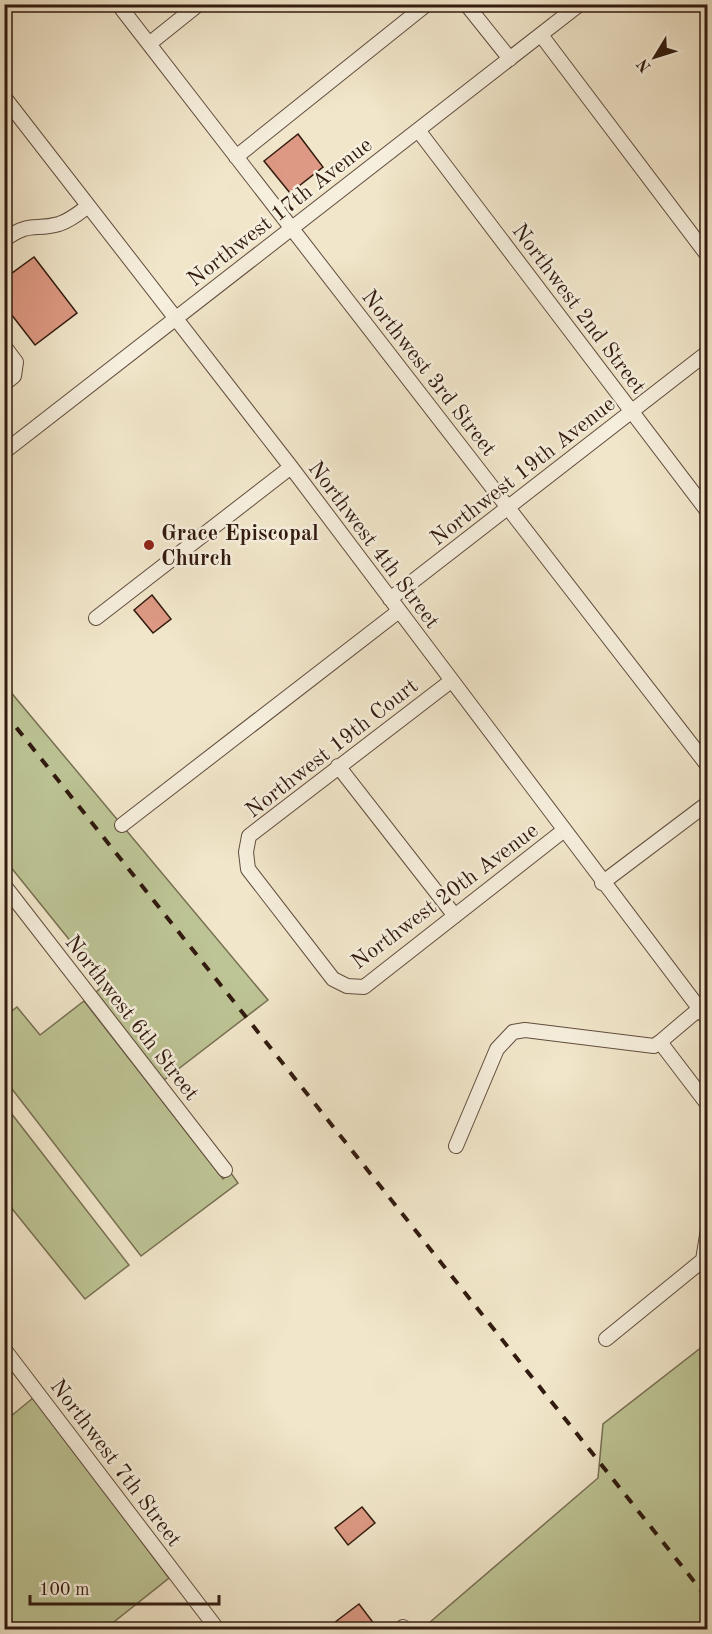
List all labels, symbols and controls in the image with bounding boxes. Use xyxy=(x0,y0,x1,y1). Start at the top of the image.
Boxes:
north arrow xyxy=(625,27,685,87)
text: N xyxy=(634,55,655,75)
street label: Northwest 17th Avenue xyxy=(184,134,377,291)
street label: Northwest 2nd Street xyxy=(507,220,649,398)
street label: Northwest 3rd Street xyxy=(357,286,500,460)
street label: Northwest 19th Avenue xyxy=(427,393,620,550)
street label: Northwest 4th Street xyxy=(304,458,443,633)
place label: Grace Episcopal Church xyxy=(161,523,319,570)
marker: Grace Episcopal Church xyxy=(142,538,156,552)
street label: Northwest 19th Court xyxy=(242,675,422,822)
street label: Northwest 20th Avenue xyxy=(348,819,543,974)
street label: Northwest 6th Street xyxy=(60,931,203,1105)
street label: Northwest 7th Street xyxy=(46,1376,185,1551)
scale bar xyxy=(30,1568,219,1606)
text: 100 m xyxy=(39,1581,90,1599)

